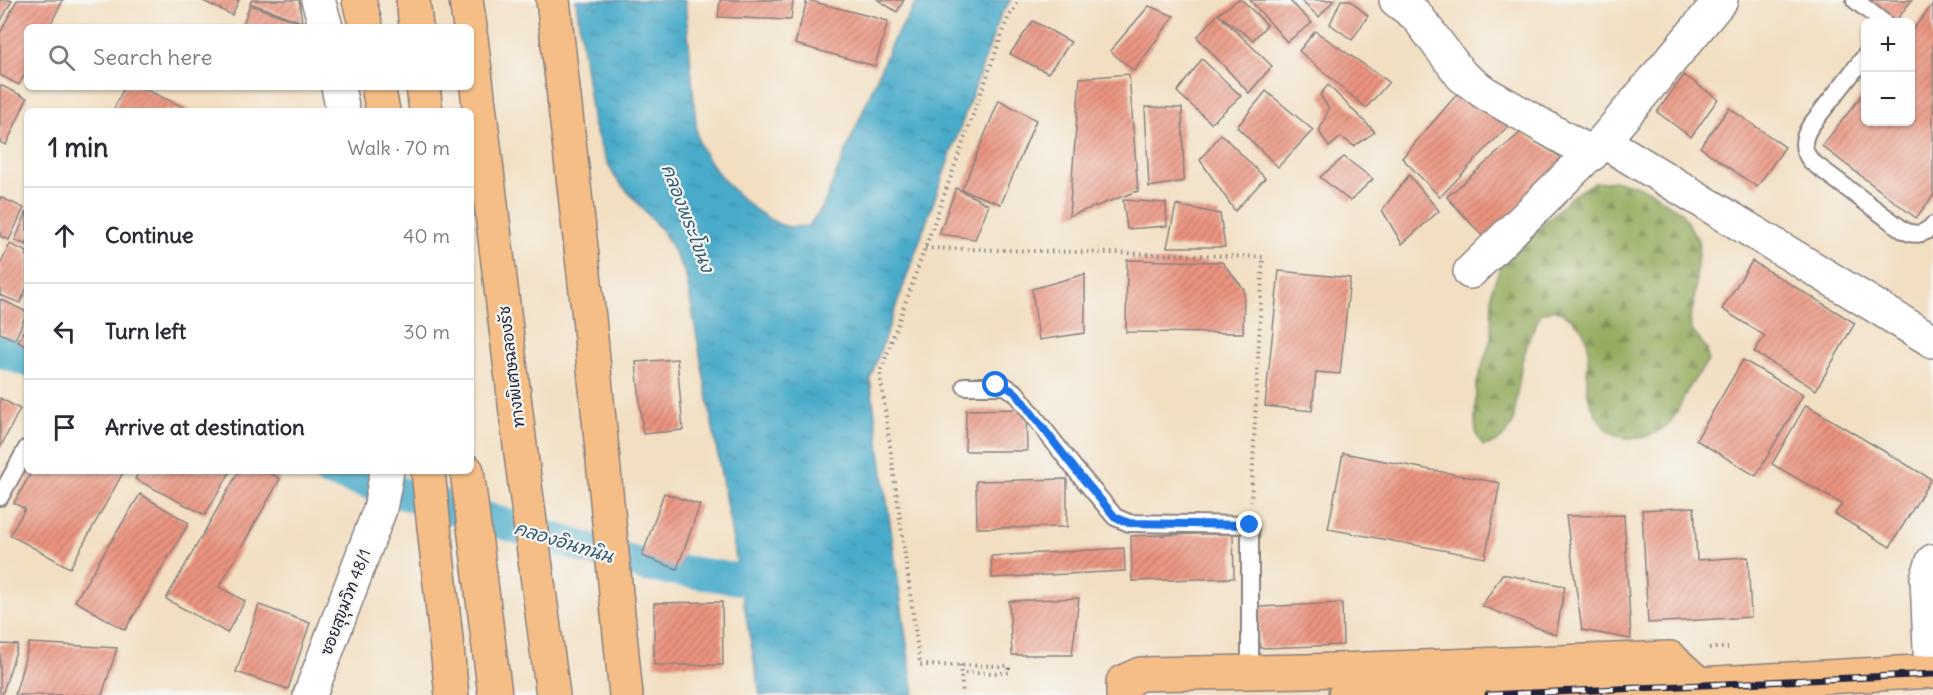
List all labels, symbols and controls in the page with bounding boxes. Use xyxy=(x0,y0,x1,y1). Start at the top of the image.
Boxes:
map controls xyxy=(1861,18,1915,126)
button: + xyxy=(1861,18,1915,72)
search box xyxy=(24,24,474,90)
icon: search xyxy=(45,41,78,74)
text: Search here xyxy=(93,43,212,71)
button: − xyxy=(1861,72,1915,126)
text: 1 min xyxy=(48,131,108,164)
text: Walk · 70 m xyxy=(347,135,450,160)
water label: คลองพระโขนง xyxy=(657,161,720,277)
icon: ahead xyxy=(48,219,81,252)
text: Continue xyxy=(105,221,194,249)
text: 40 m xyxy=(403,223,450,248)
street label: ทางพิเศษฉลองรัช xyxy=(494,305,528,429)
icon: left xyxy=(48,315,81,348)
text: Turn left xyxy=(105,317,186,345)
text: 30 m xyxy=(403,319,450,344)
route start xyxy=(982,371,1008,397)
icon: arrive xyxy=(48,411,81,444)
text: Arrive at destination xyxy=(105,413,305,441)
route end xyxy=(1236,511,1262,537)
water label: คลองอินทนิน xyxy=(512,516,617,568)
street label: ซอยสุขุมวิท 48/1 xyxy=(316,546,377,659)

